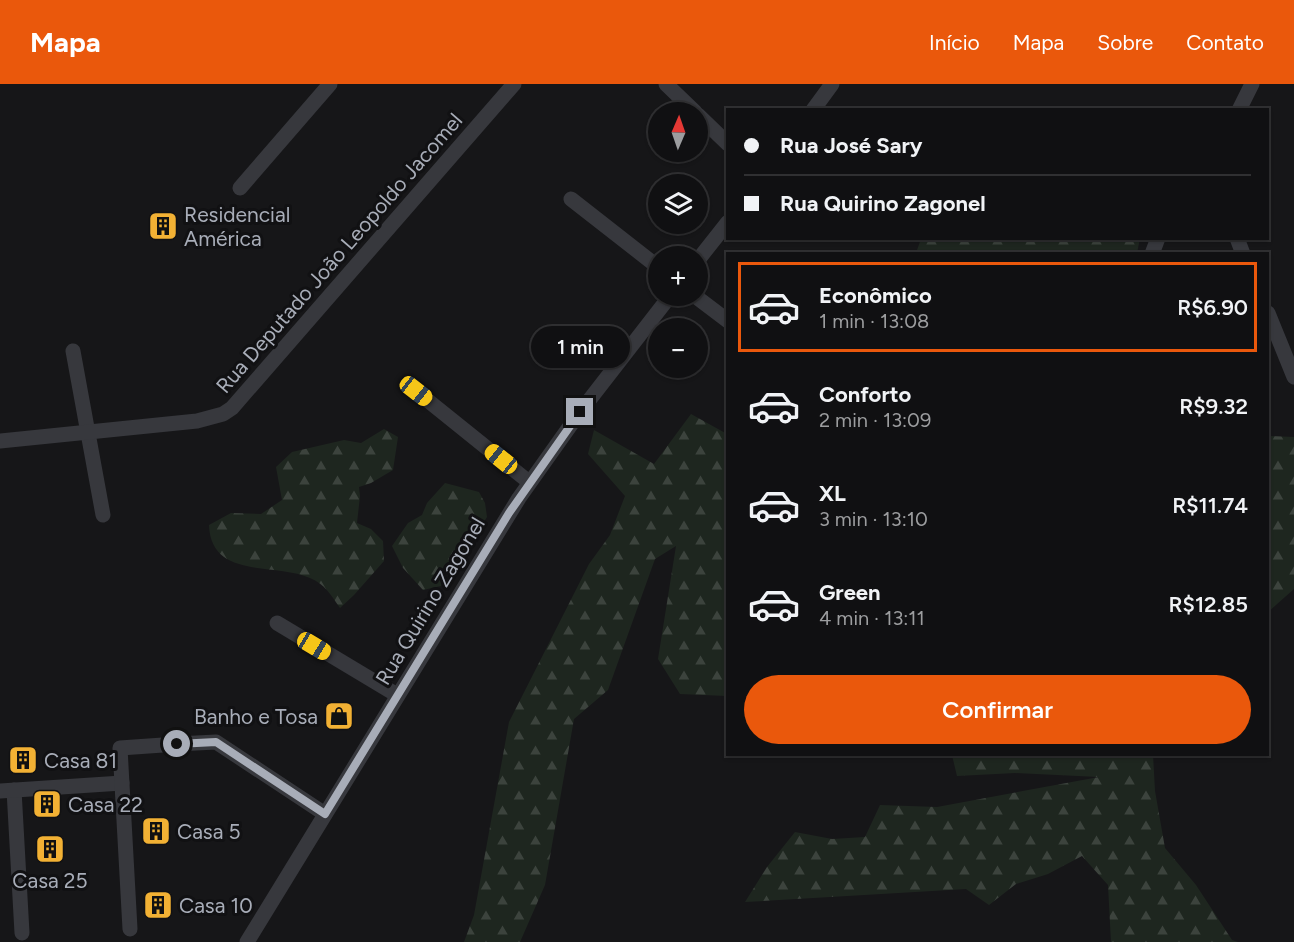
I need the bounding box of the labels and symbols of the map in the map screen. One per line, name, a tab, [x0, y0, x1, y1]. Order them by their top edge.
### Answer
north arrow	[648, 102, 708, 162]
street label: Rua Deputado João Leopoldo Jacomel	[211, 108, 467, 398]
place label: Residencial América	[184, 202, 290, 251]
building icon: Residencial América	[147, 210, 179, 242]
callout: 1 min	[530, 325, 630, 367]
car	[396, 373, 436, 409]
route end	[566, 398, 593, 425]
car	[481, 441, 521, 477]
street label: Rua Quirino Zagonel	[370, 513, 490, 689]
car	[294, 629, 334, 663]
shop icon: Banho e Tosa	[323, 700, 355, 732]
place label: Banho e Tosa	[194, 704, 318, 729]
route start	[163, 730, 190, 757]
building icon: Casa 81	[7, 744, 39, 776]
place label: Casa 81	[44, 748, 117, 773]
building icon: Casa 22	[31, 788, 63, 820]
place label: Casa 22	[68, 792, 143, 817]
building icon: Casa 5	[140, 815, 172, 847]
place label: Casa 5	[177, 819, 241, 844]
building icon: Casa 25	[34, 833, 66, 865]
place label: Casa 25	[12, 868, 88, 893]
building icon: Casa 10	[142, 889, 174, 921]
place label: Casa 10	[179, 893, 253, 918]

